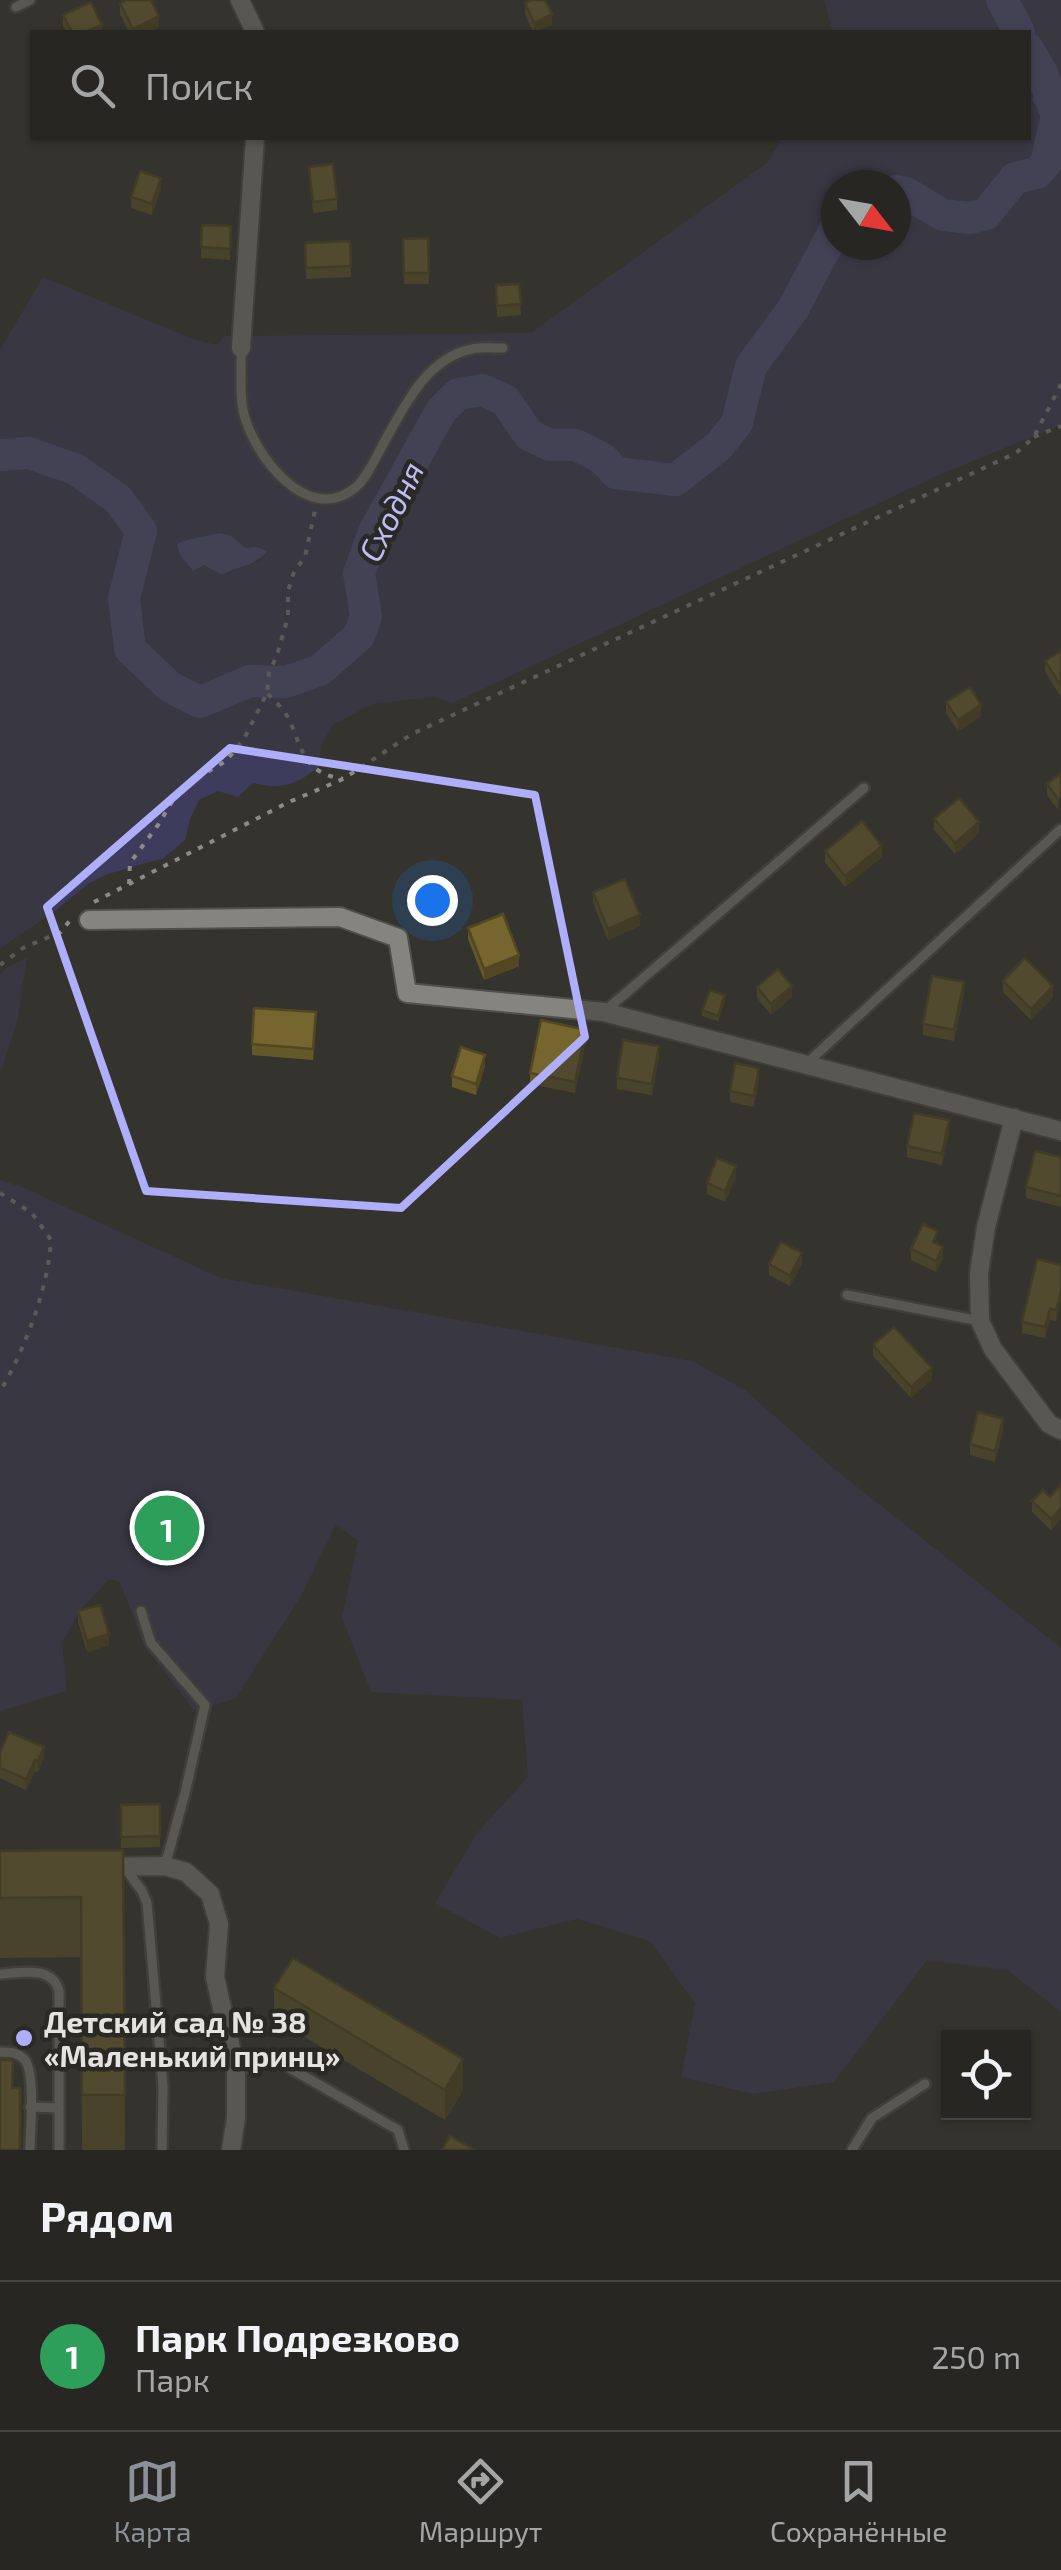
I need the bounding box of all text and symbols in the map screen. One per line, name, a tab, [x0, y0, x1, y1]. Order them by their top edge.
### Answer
search box	[30, 30, 1031, 140]
icon: search	[65, 58, 120, 113]
text: Поиск	[145, 62, 254, 108]
north arrow	[821, 170, 911, 260]
water label: Сходня	[350, 455, 430, 567]
your location	[407, 875, 458, 926]
pin: 1	[134, 1490, 200, 1566]
place label: Детский сад № 38 «Маленький принц»	[44, 2003, 340, 2073]
marker: Детский сад № 38 «Маленький принц»	[13, 2027, 35, 2049]
map controls	[941, 2030, 1031, 2120]
button: locate	[941, 2030, 1031, 2120]
text: Рядом	[40, 2190, 174, 2240]
text: Парк Подрезково	[135, 2314, 460, 2360]
text: 1	[66, 2337, 79, 2375]
text: 250 m	[931, 2337, 1021, 2375]
text: Парк	[135, 2360, 210, 2398]
tab: Карта	[114, 2454, 191, 2548]
tab: Маршрут	[419, 2454, 543, 2548]
tab: Сохранённые	[770, 2454, 947, 2548]

